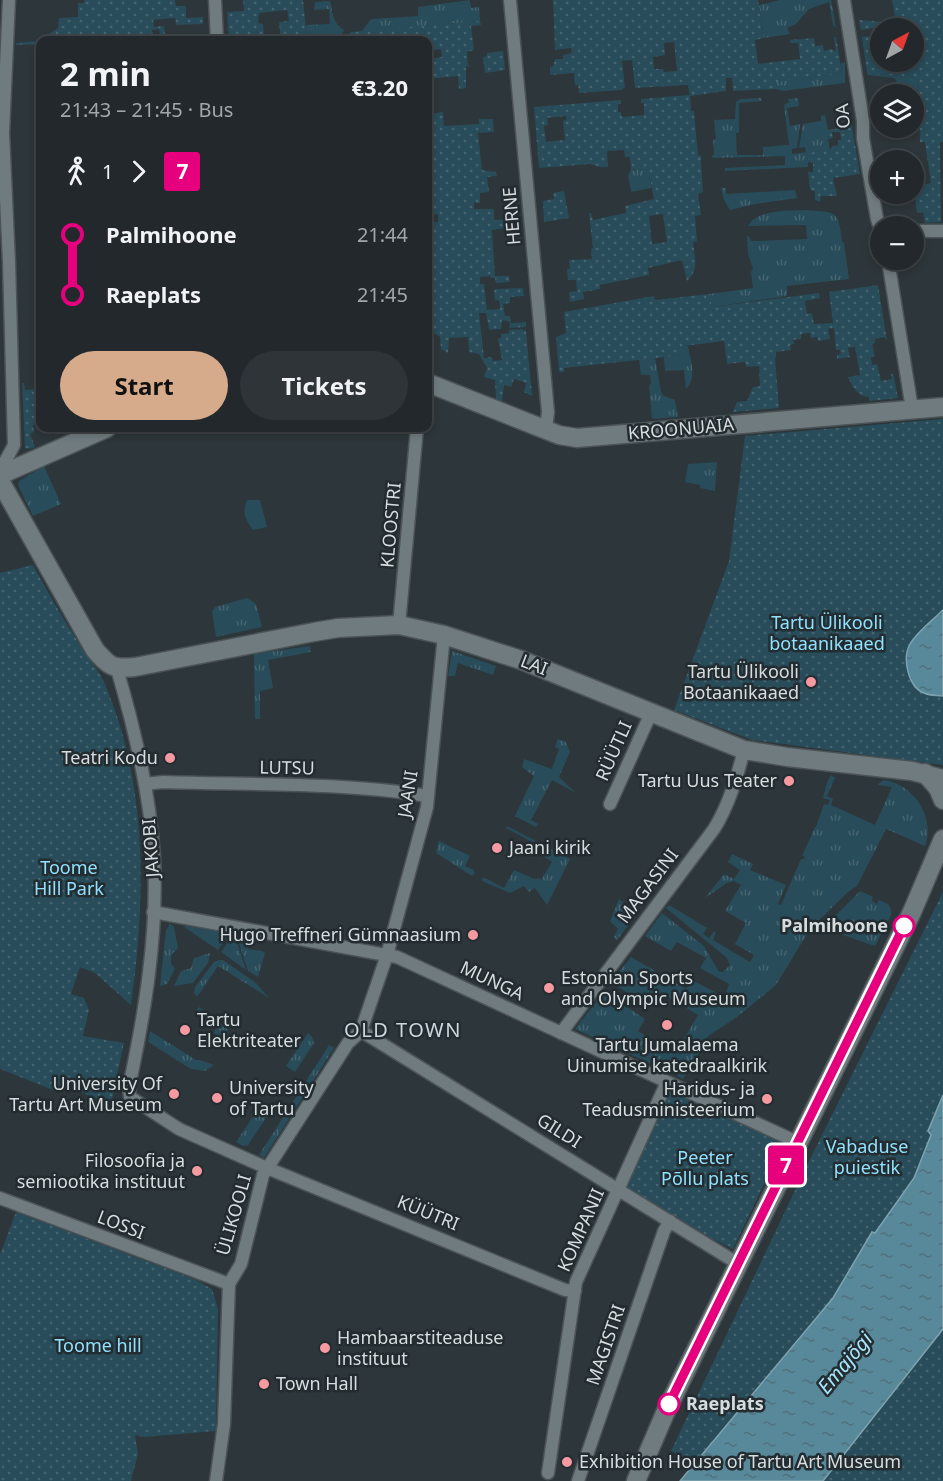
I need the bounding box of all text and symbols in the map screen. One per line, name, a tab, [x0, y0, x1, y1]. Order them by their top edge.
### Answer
north arrow	[870, 18, 924, 72]
map controls	[870, 18, 924, 270]
text: 2 min	[60, 51, 151, 96]
text: €3.20	[351, 72, 408, 102]
button: layers	[870, 84, 924, 138]
text: 21:43 – 21:45 · Bus	[60, 96, 233, 123]
street label: OA	[829, 102, 855, 130]
button: +	[870, 150, 924, 204]
icon: walk	[60, 155, 93, 188]
icon: forward	[122, 155, 155, 188]
text: 7	[176, 157, 188, 185]
text: 1	[102, 158, 113, 185]
street label: HERNE	[497, 186, 525, 246]
button: −	[870, 216, 924, 270]
text: Palmihoone	[106, 219, 237, 249]
text: 21:44	[357, 221, 408, 248]
text: Raeplats	[106, 279, 201, 309]
text: 21:45	[357, 281, 408, 308]
button: Start	[60, 351, 228, 420]
button: Tickets	[240, 351, 408, 420]
street label: KROONUAIA	[627, 411, 735, 445]
street label: KLOOSTRI	[374, 481, 406, 569]
park label: Tartu Ülikooli botaanikaaed	[769, 610, 885, 655]
street label: LAI	[517, 648, 551, 680]
place label: Tartu Ülikooli Botaanikaaed	[683, 659, 799, 704]
marker: Tartu Ülikooli Botaanikaaed	[804, 675, 818, 689]
street label: RÜÜTLI	[589, 717, 637, 784]
place label: Teatri Kodu	[62, 745, 158, 769]
marker: Teatri Kodu	[163, 751, 177, 765]
street label: LUTSU	[259, 755, 315, 779]
street label: JAANI	[391, 768, 423, 821]
place label: Tartu Uus Teater	[638, 768, 778, 792]
marker: Tartu Uus Teater	[782, 774, 796, 788]
street label: JAKOBI	[136, 818, 164, 880]
place label: Jaani kirik	[507, 835, 591, 859]
marker: Jaani kirik	[490, 841, 504, 855]
street label: MAGASINI	[611, 843, 683, 928]
park label: Toome Hill Park	[34, 855, 104, 900]
place label: Palmihoone	[781, 913, 888, 937]
marker: Palmihoone	[893, 915, 915, 937]
place label: Hugo Treffneri Gümnaasium	[220, 922, 461, 946]
marker: Hugo Treffneri Gümnaasium	[466, 928, 480, 942]
street label: MUNGA	[457, 955, 529, 1005]
place label: Estonian Sports and Olympic Museum	[561, 965, 746, 1010]
marker: Estonian Sports and Olympic Museum	[542, 981, 556, 995]
place label: Tartu Elektriteater	[197, 1007, 301, 1052]
district label: OLD TOWN	[344, 1016, 462, 1043]
marker: Tartu Jumalaema Uinumise katedraalkirik	[660, 1018, 674, 1032]
marker: Tartu Elektriteater	[178, 1023, 192, 1037]
place label: Tartu Jumalaema Uinumise katedraalkirik	[567, 1032, 768, 1077]
place label: University Of Tartu Art Museum	[9, 1071, 163, 1116]
place label: University of Tartu	[229, 1075, 314, 1120]
place label: Haridus- ja Teadusministeerium	[582, 1076, 755, 1121]
marker: University Of Tartu Art Museum	[167, 1087, 181, 1101]
marker: University of Tartu	[210, 1091, 224, 1105]
marker: Haridus- ja Teadusministeerium	[760, 1092, 774, 1106]
street label: GILDI	[533, 1107, 586, 1153]
park label: Vabaduse puiestik	[826, 1134, 908, 1179]
park label: Peeter Põllu plats	[661, 1145, 749, 1190]
line badge: 7	[766, 1146, 806, 1184]
place label: Filosoofia ja semiootika instituut	[17, 1148, 185, 1193]
text: 7	[780, 1151, 792, 1179]
marker: Filosoofia ja semiootika instituut	[190, 1164, 204, 1178]
street label: ÜLIKOOLI	[210, 1171, 256, 1258]
street label: KOMPANII	[551, 1184, 609, 1275]
street label: KÜÜTRI	[394, 1189, 463, 1235]
street label: LOSSI	[94, 1204, 149, 1244]
street label: MAGISTRI	[580, 1301, 630, 1388]
place label: Hambaarstiteaduse instituut	[337, 1325, 503, 1370]
water label: Emajõgi	[811, 1326, 879, 1399]
park label: Toome hill	[54, 1333, 142, 1357]
marker: Hambaarstiteaduse instituut	[318, 1341, 332, 1355]
place label: Town Hall	[276, 1371, 358, 1395]
marker: Town Hall	[257, 1377, 271, 1391]
place label: Raeplats	[686, 1391, 764, 1415]
marker: Raeplats	[658, 1393, 680, 1415]
place label: Exhibition House of Tartu Art Museum	[579, 1449, 901, 1473]
marker: Exhibition House of Tartu Art Museum	[560, 1455, 574, 1469]

